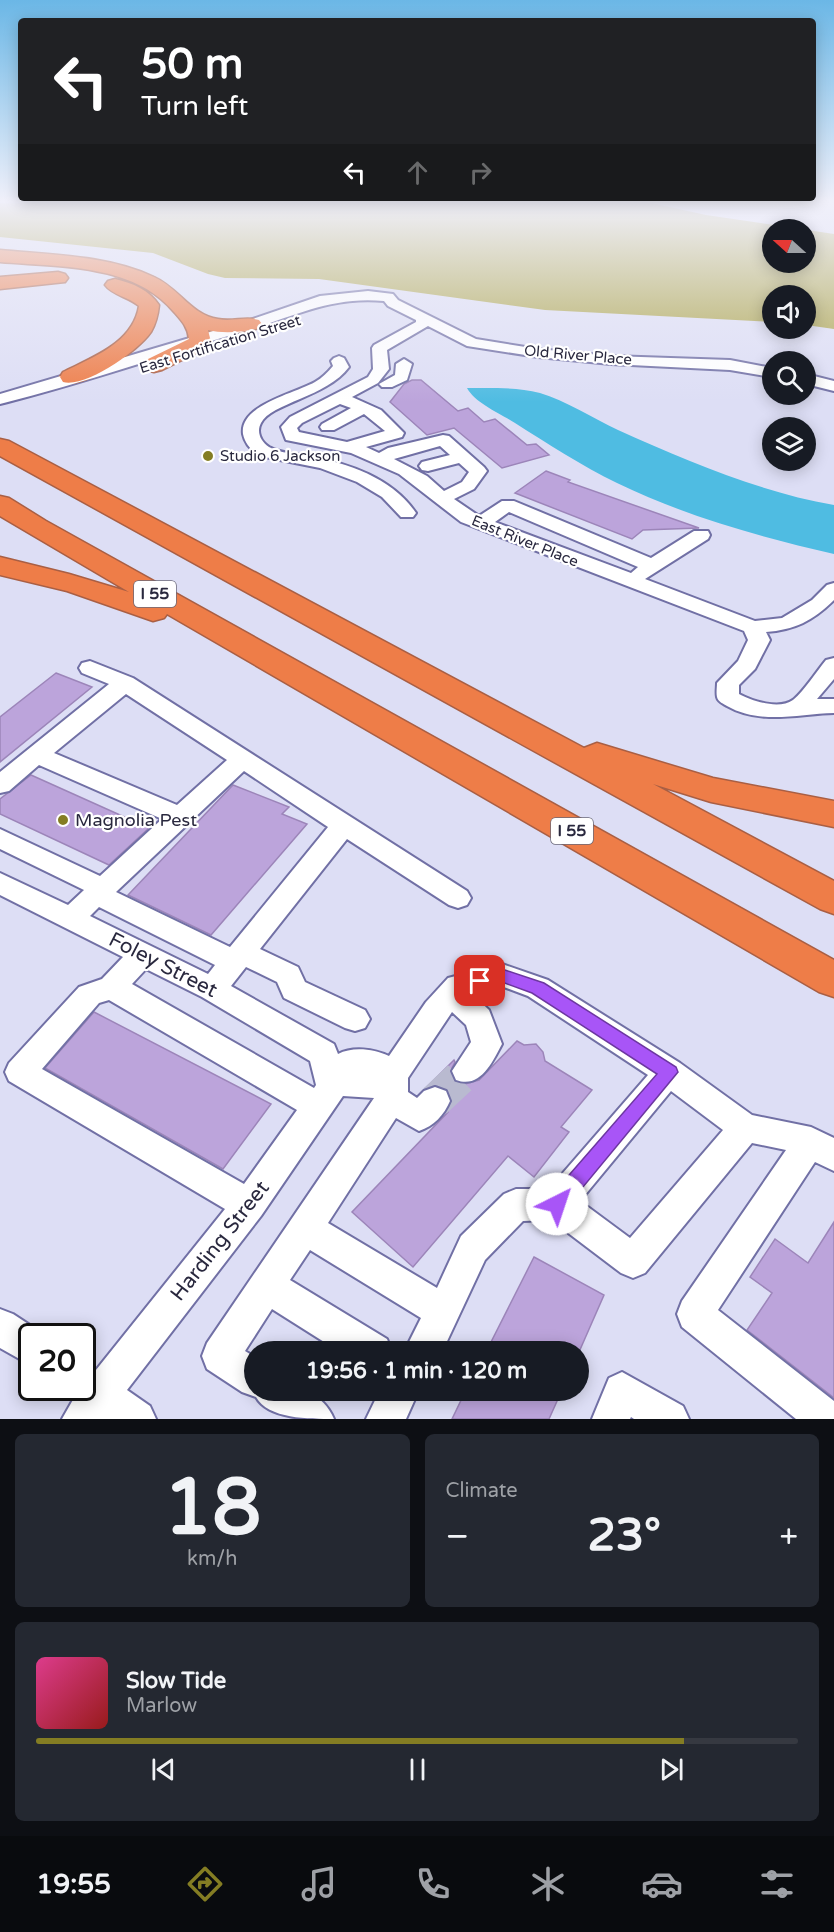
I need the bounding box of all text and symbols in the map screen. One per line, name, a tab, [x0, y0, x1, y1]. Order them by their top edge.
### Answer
text: 50 m	[141, 39, 243, 90]
icon: left	[42, 42, 120, 120]
text: Turn left	[141, 90, 248, 123]
icon: left	[338, 156, 371, 189]
icon: ahead	[401, 156, 434, 189]
icon: right	[464, 156, 497, 189]
north arrow	[762, 219, 816, 273]
map controls	[762, 219, 816, 471]
button: sound	[762, 285, 816, 339]
street label: East Fortification Street	[137, 311, 303, 377]
street label: Old River Place	[523, 341, 633, 369]
button: search	[762, 351, 816, 405]
button: layers	[762, 417, 816, 471]
place label: Studio 6 Jackson	[220, 447, 340, 465]
marker: Studio 6 Jackson	[201, 449, 215, 463]
street label: East River Place	[469, 511, 581, 571]
road number: I 55	[134, 581, 176, 607]
place label: Magnolia Pest	[75, 809, 197, 831]
marker: Magnolia Pest	[56, 813, 70, 827]
road number: I 55	[551, 818, 593, 844]
street label: Foley Street	[105, 927, 221, 1003]
pin	[454, 955, 505, 1006]
icon: arrive	[463, 964, 496, 997]
position arrow	[525, 1172, 589, 1236]
street label: Harding Street	[165, 1176, 275, 1306]
speed limit sign: 20	[18, 1323, 96, 1401]
text: 19:56 · 1 min · 120 m	[306, 1358, 527, 1384]
text: 18	[163, 1461, 261, 1555]
text: Climate	[446, 1479, 518, 1503]
text: 23°	[587, 1509, 661, 1563]
text: −	[446, 1517, 469, 1556]
text: +	[779, 1517, 798, 1556]
text: km/h	[187, 1547, 237, 1571]
text: Slow Tide	[126, 1668, 226, 1694]
text: Marlow	[126, 1694, 197, 1718]
icon: previous	[147, 1753, 180, 1786]
icon: pause	[401, 1753, 434, 1786]
icon: next	[655, 1753, 688, 1786]
icon: directions	[184, 1863, 226, 1905]
icon: music	[298, 1863, 340, 1905]
icon: phone	[412, 1863, 454, 1905]
icon: climate	[527, 1863, 569, 1905]
icon: car	[641, 1863, 683, 1905]
icon: filters	[756, 1863, 798, 1905]
text: 19:55	[36, 1868, 111, 1901]

